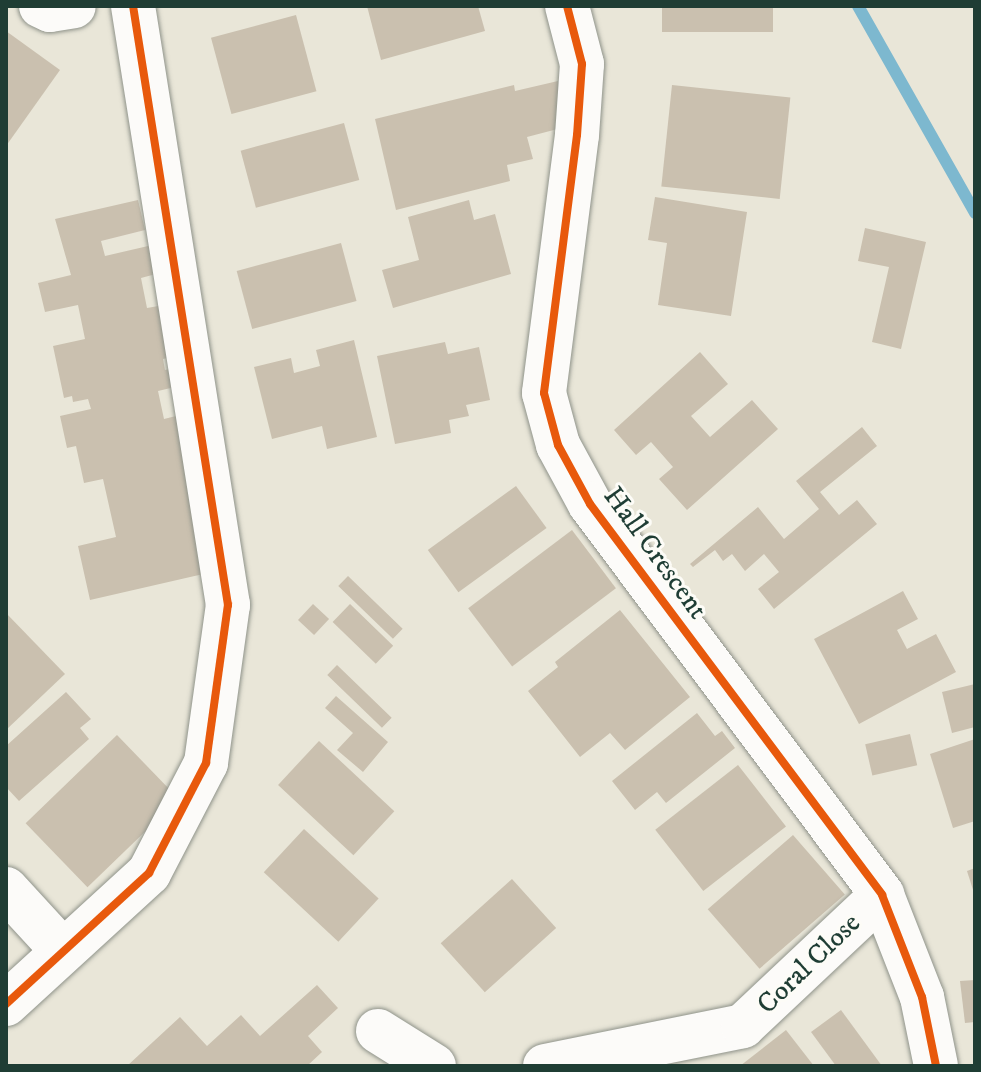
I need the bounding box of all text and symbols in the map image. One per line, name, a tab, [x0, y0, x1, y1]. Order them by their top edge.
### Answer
street label: Hall Crescent	[596, 480, 714, 626]
street label: Coral Close	[750, 907, 868, 1021]

